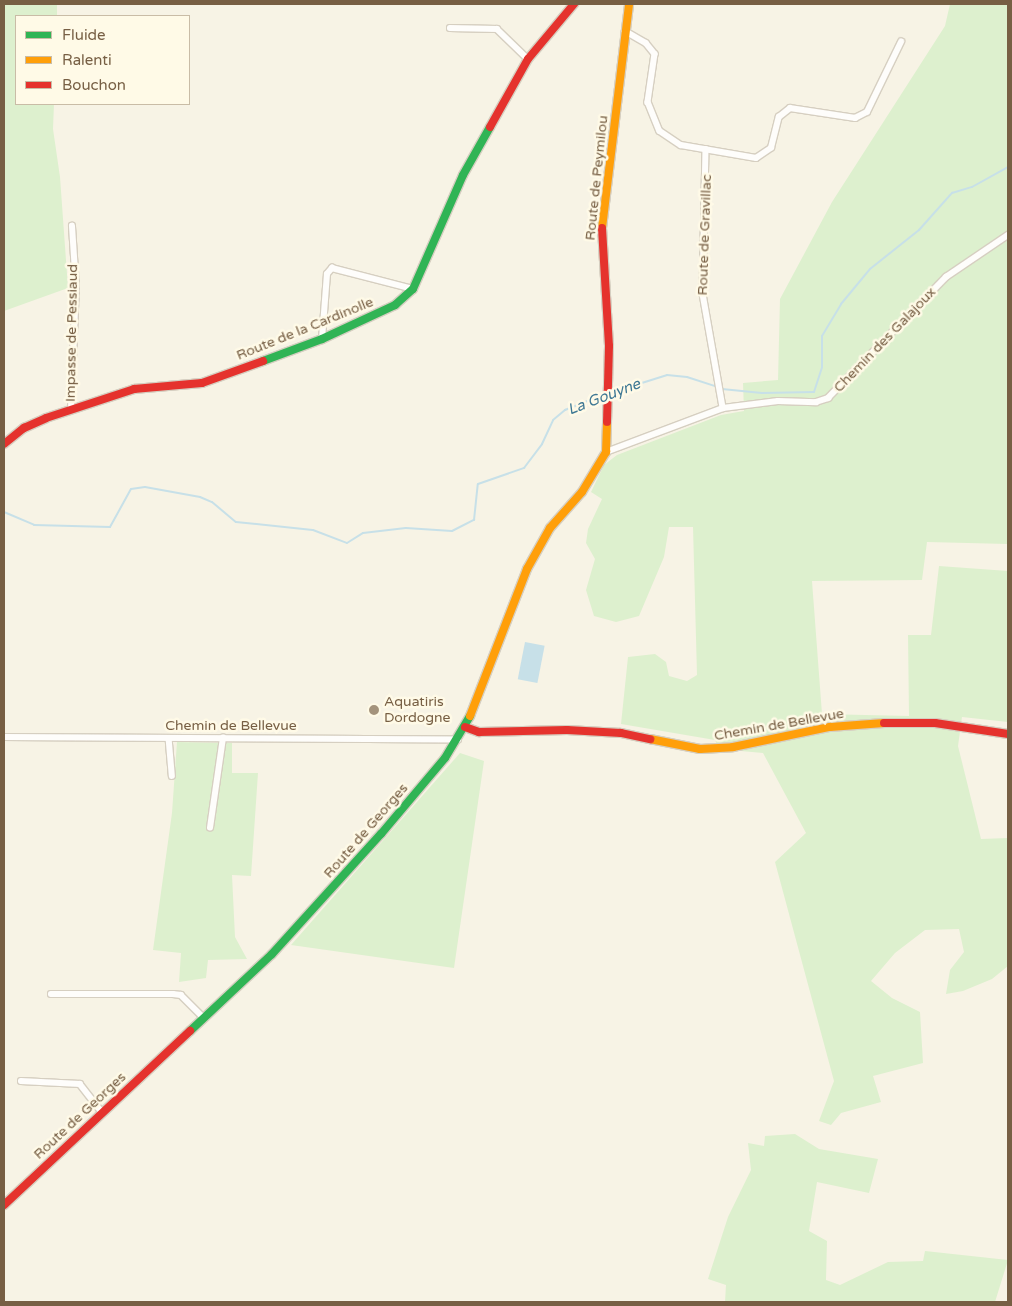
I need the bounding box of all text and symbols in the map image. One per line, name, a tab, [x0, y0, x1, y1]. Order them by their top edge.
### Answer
legend	[15, 15, 190, 105]
text: Fluide	[62, 26, 106, 44]
text: Ralenti	[62, 51, 112, 69]
text: Bouchon	[62, 76, 126, 94]
street label: Route de Peymilou	[582, 115, 612, 241]
street label: Route de Gravillac	[694, 174, 716, 296]
street label: Impasse de Pessiaud	[62, 264, 82, 402]
street label: Chemin des Galajoux	[830, 284, 940, 396]
street label: Route de la Cardinolle	[234, 294, 376, 364]
water label: La Gouyne	[565, 375, 643, 419]
place label: Aquatiris Dordogne	[384, 694, 451, 726]
marker: Aquatiris Dordogne	[368, 704, 380, 716]
street label: Chemin de Bellevue	[713, 705, 845, 745]
street label: Chemin de Bellevue	[165, 718, 297, 734]
street label: Route de Georges	[320, 780, 412, 882]
street label: Route de Georges	[30, 1069, 130, 1163]

